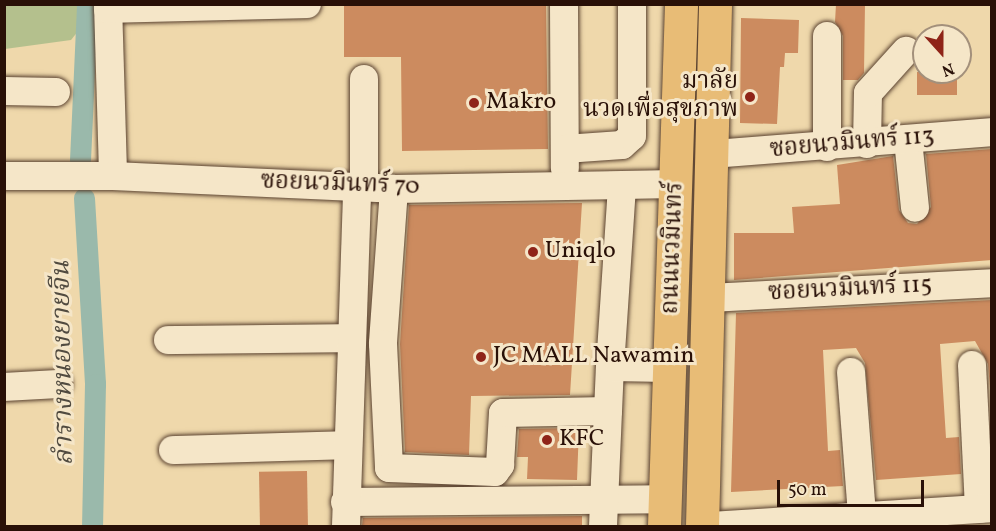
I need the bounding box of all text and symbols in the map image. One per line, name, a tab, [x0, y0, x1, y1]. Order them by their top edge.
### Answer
north arrow	[912, 24, 972, 84]
text: N	[938, 57, 957, 81]
place label: มาลัย นวดเพื่อสุขภาพ	[583, 69, 738, 125]
place label: Makro	[486, 89, 556, 117]
marker: มาลัย นวดเพื่อสุขภาพ	[743, 90, 757, 104]
marker: Makro	[467, 96, 481, 110]
street label: ซอยนวมินทร์ 113	[769, 122, 935, 166]
street label: ซอยนวมินทร์ 70	[260, 168, 420, 202]
street label: ถนนนวมินทร์	[657, 181, 691, 315]
place label: Uniqlo	[545, 238, 616, 266]
marker: Uniqlo	[526, 245, 540, 259]
water label: ลำรางหนองยายจีน	[47, 260, 81, 466]
street label: ซอยนวมินทร์ 115	[767, 271, 933, 309]
place label: JC MALL Nawamin	[493, 343, 695, 371]
marker: JC MALL Nawamin	[474, 350, 488, 364]
place label: KFC	[559, 426, 604, 454]
marker: KFC	[540, 433, 554, 447]
scale bar	[780, 468, 927, 506]
text: 50 m	[788, 478, 827, 503]

